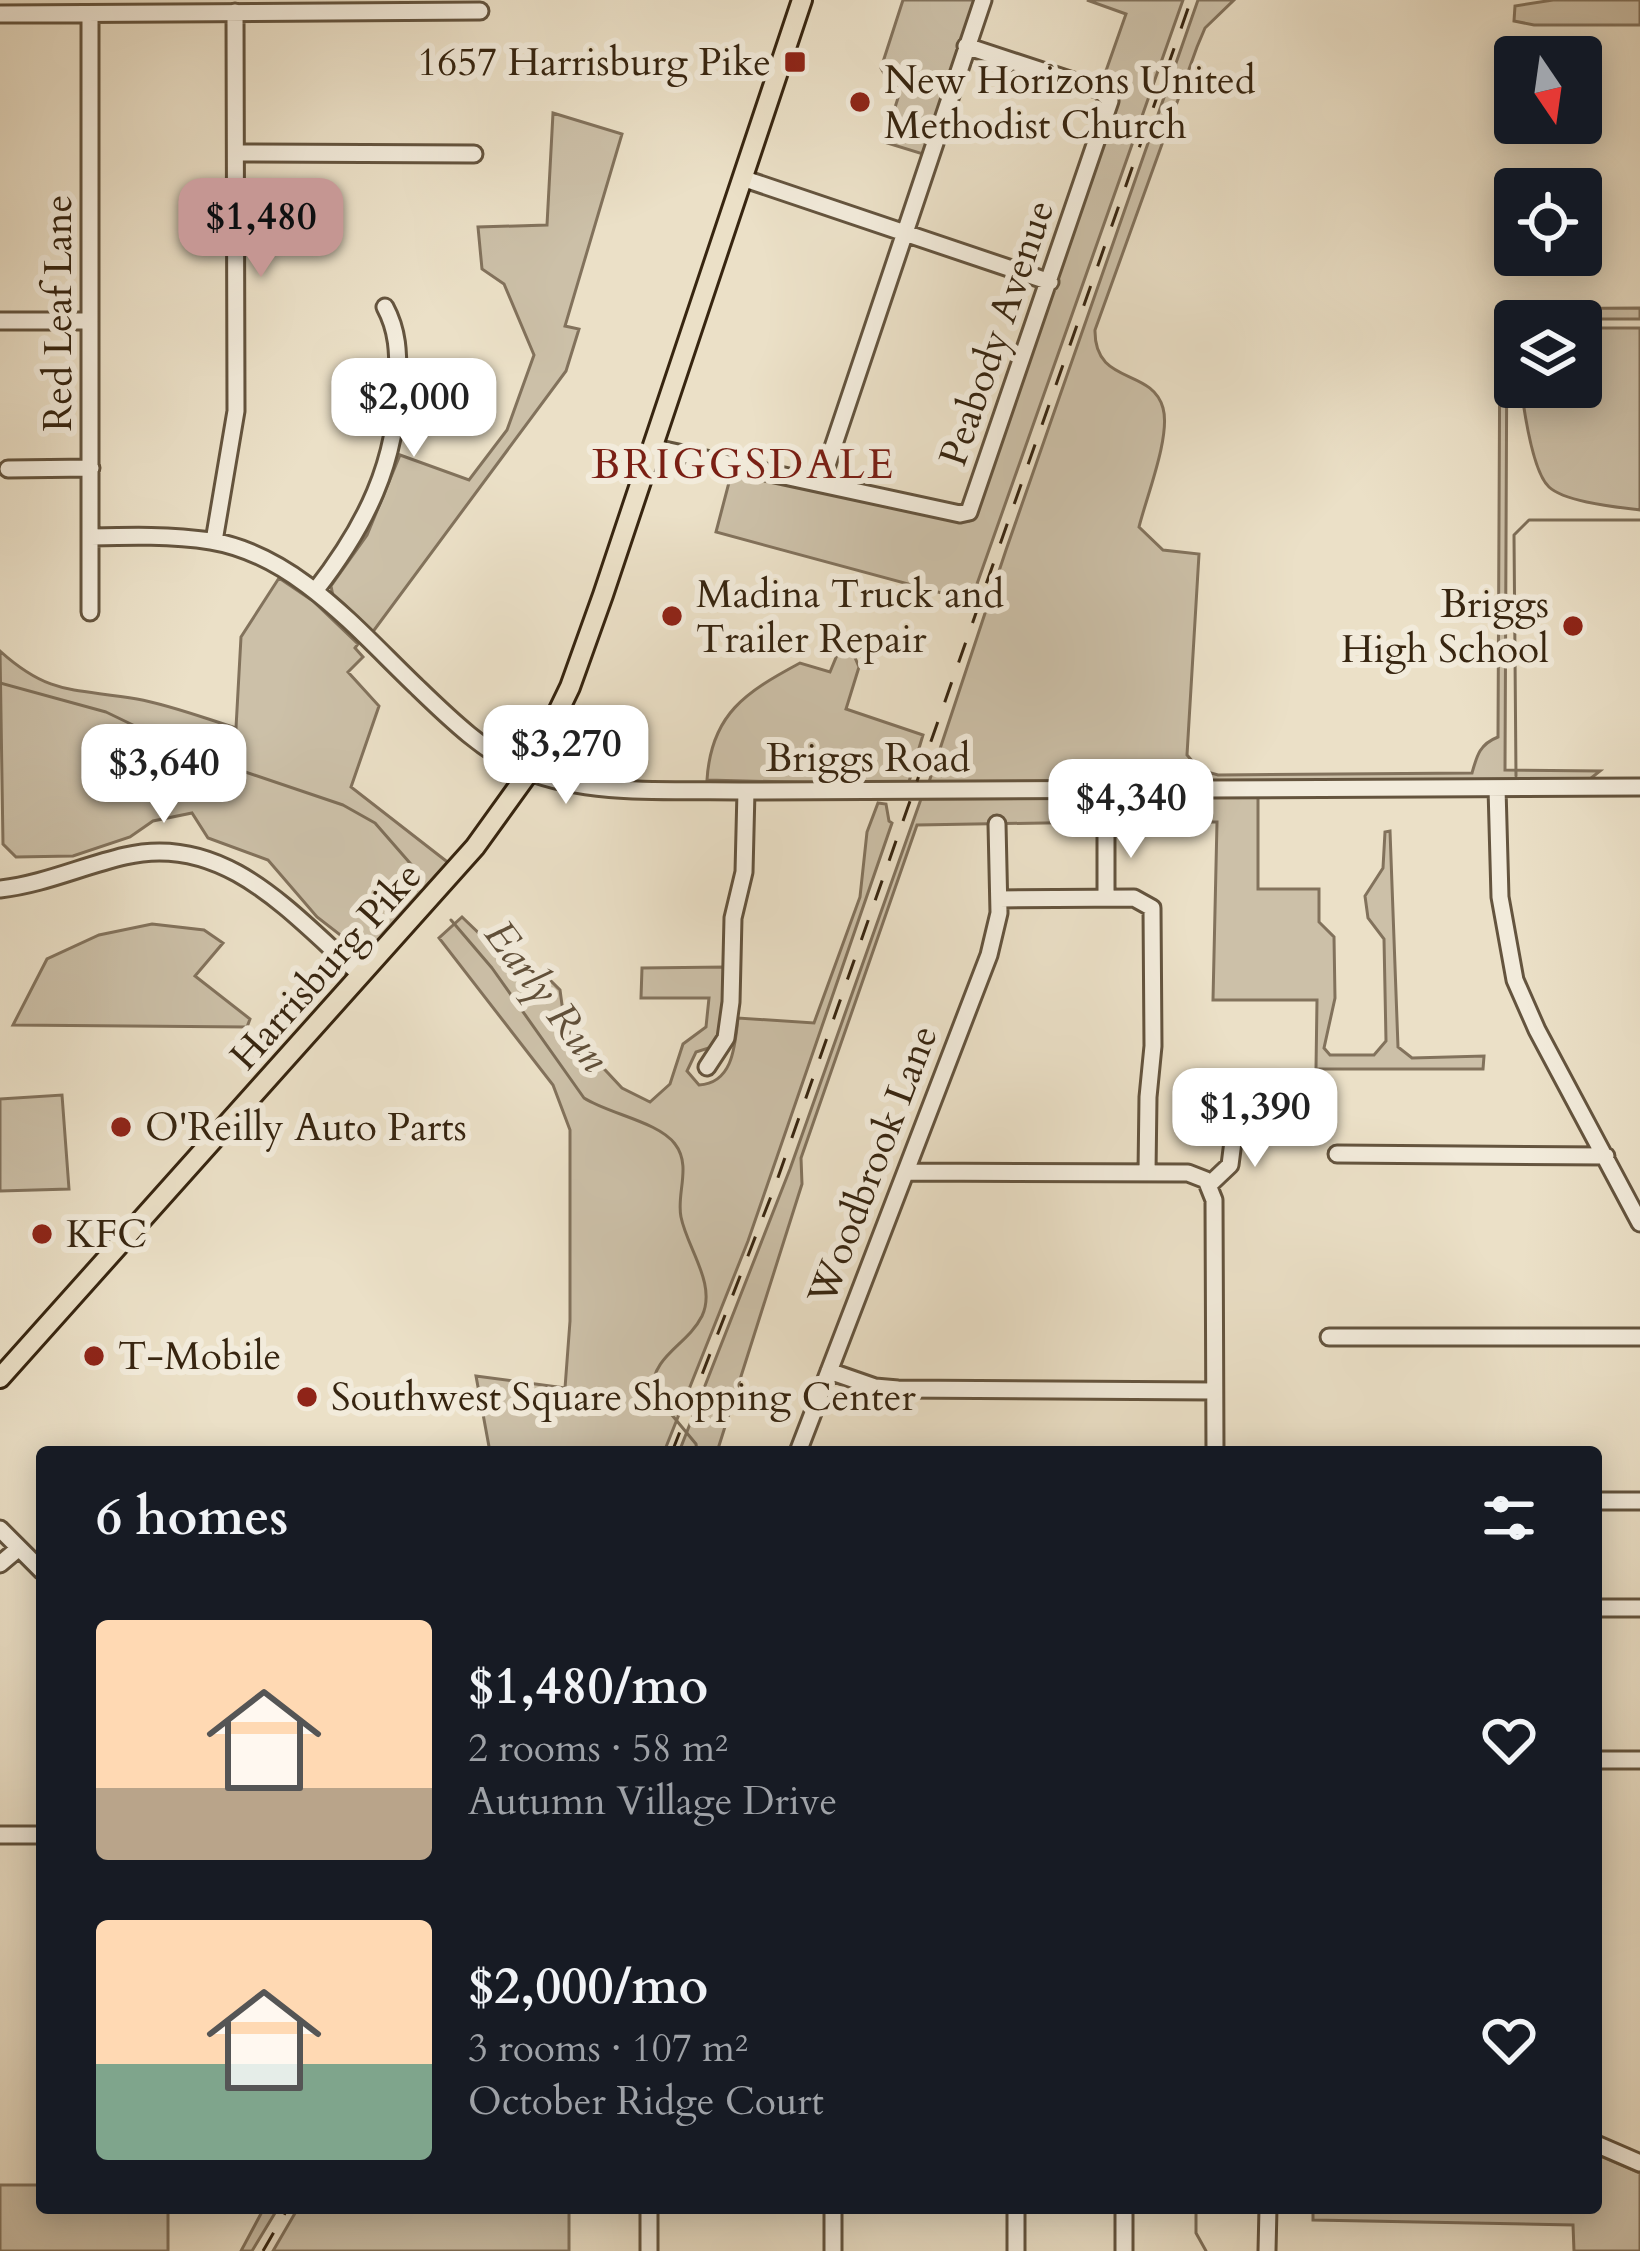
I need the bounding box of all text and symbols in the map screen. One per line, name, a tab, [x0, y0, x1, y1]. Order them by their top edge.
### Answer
place label: 1657 Harrisburg Pike	[417, 36, 771, 89]
north arrow	[1494, 36, 1602, 144]
map controls	[1494, 36, 1602, 408]
marker: 1657 Harrisburg Pike	[782, 49, 808, 75]
place label: New Horizons United Methodist Church	[884, 54, 1256, 152]
marker: New Horizons United Methodist Church	[847, 89, 873, 115]
button: locate	[1494, 168, 1602, 276]
pin: $1,480	[163, 178, 359, 280]
text: $1,480	[205, 190, 317, 243]
street label: Peabody Avenue	[927, 193, 1067, 473]
street label: Red Leaf Lane	[32, 195, 85, 431]
button: layers	[1494, 300, 1602, 408]
pin: $2,000	[316, 358, 512, 460]
text: $2,000	[358, 370, 470, 423]
district label: BRIGGSDALE	[592, 436, 896, 493]
place label: Madina Truck and Trailer Repair	[696, 568, 1004, 666]
place label: Briggs High School	[1341, 578, 1549, 676]
marker: Madina Truck and Trailer Repair	[659, 603, 685, 629]
marker: Briggs High School	[1560, 613, 1586, 639]
pin: $3,270	[468, 705, 664, 807]
text: $3,270	[510, 717, 622, 770]
pin: $3,640	[66, 724, 262, 826]
street label: Briggs Road	[766, 732, 971, 785]
text: $3,640	[108, 736, 220, 789]
pin: $4,340	[1033, 759, 1229, 861]
text: $4,340	[1075, 771, 1187, 824]
street label: Harrisburg Pike	[218, 850, 434, 1082]
water label: Early Run	[471, 909, 623, 1084]
street label: Woodbrook Lane	[795, 1018, 951, 1313]
pin: $1,390	[1157, 1068, 1353, 1170]
text: $1,390	[1199, 1080, 1311, 1133]
place label: O'Reilly Auto Parts	[145, 1101, 467, 1154]
marker: O'Reilly Auto Parts	[108, 1114, 134, 1140]
place label: KFC	[66, 1208, 147, 1261]
marker: KFC	[29, 1221, 55, 1247]
place label: T-Mobile	[118, 1330, 281, 1383]
marker: T-Mobile	[81, 1343, 107, 1369]
place label: Southwest Square Shopping Center	[331, 1371, 916, 1424]
marker: Southwest Square Shopping Center	[294, 1384, 320, 1410]
text: 6 homes	[96, 1483, 288, 1553]
icon: filters	[1476, 1485, 1542, 1551]
text: $1,480/mo	[468, 1652, 708, 1722]
icon: home	[192, 1668, 336, 1812]
icon: heart	[1476, 1707, 1542, 1773]
text: 2 rooms · 58 m²	[468, 1722, 728, 1775]
text: Autumn Village Drive	[468, 1775, 837, 1828]
text: $2,000/mo	[468, 1952, 708, 2022]
icon: home	[192, 1968, 336, 2112]
icon: heart	[1476, 2007, 1542, 2073]
text: 3 rooms · 107 m²	[468, 2022, 748, 2075]
text: October Ridge Court	[468, 2075, 824, 2128]

